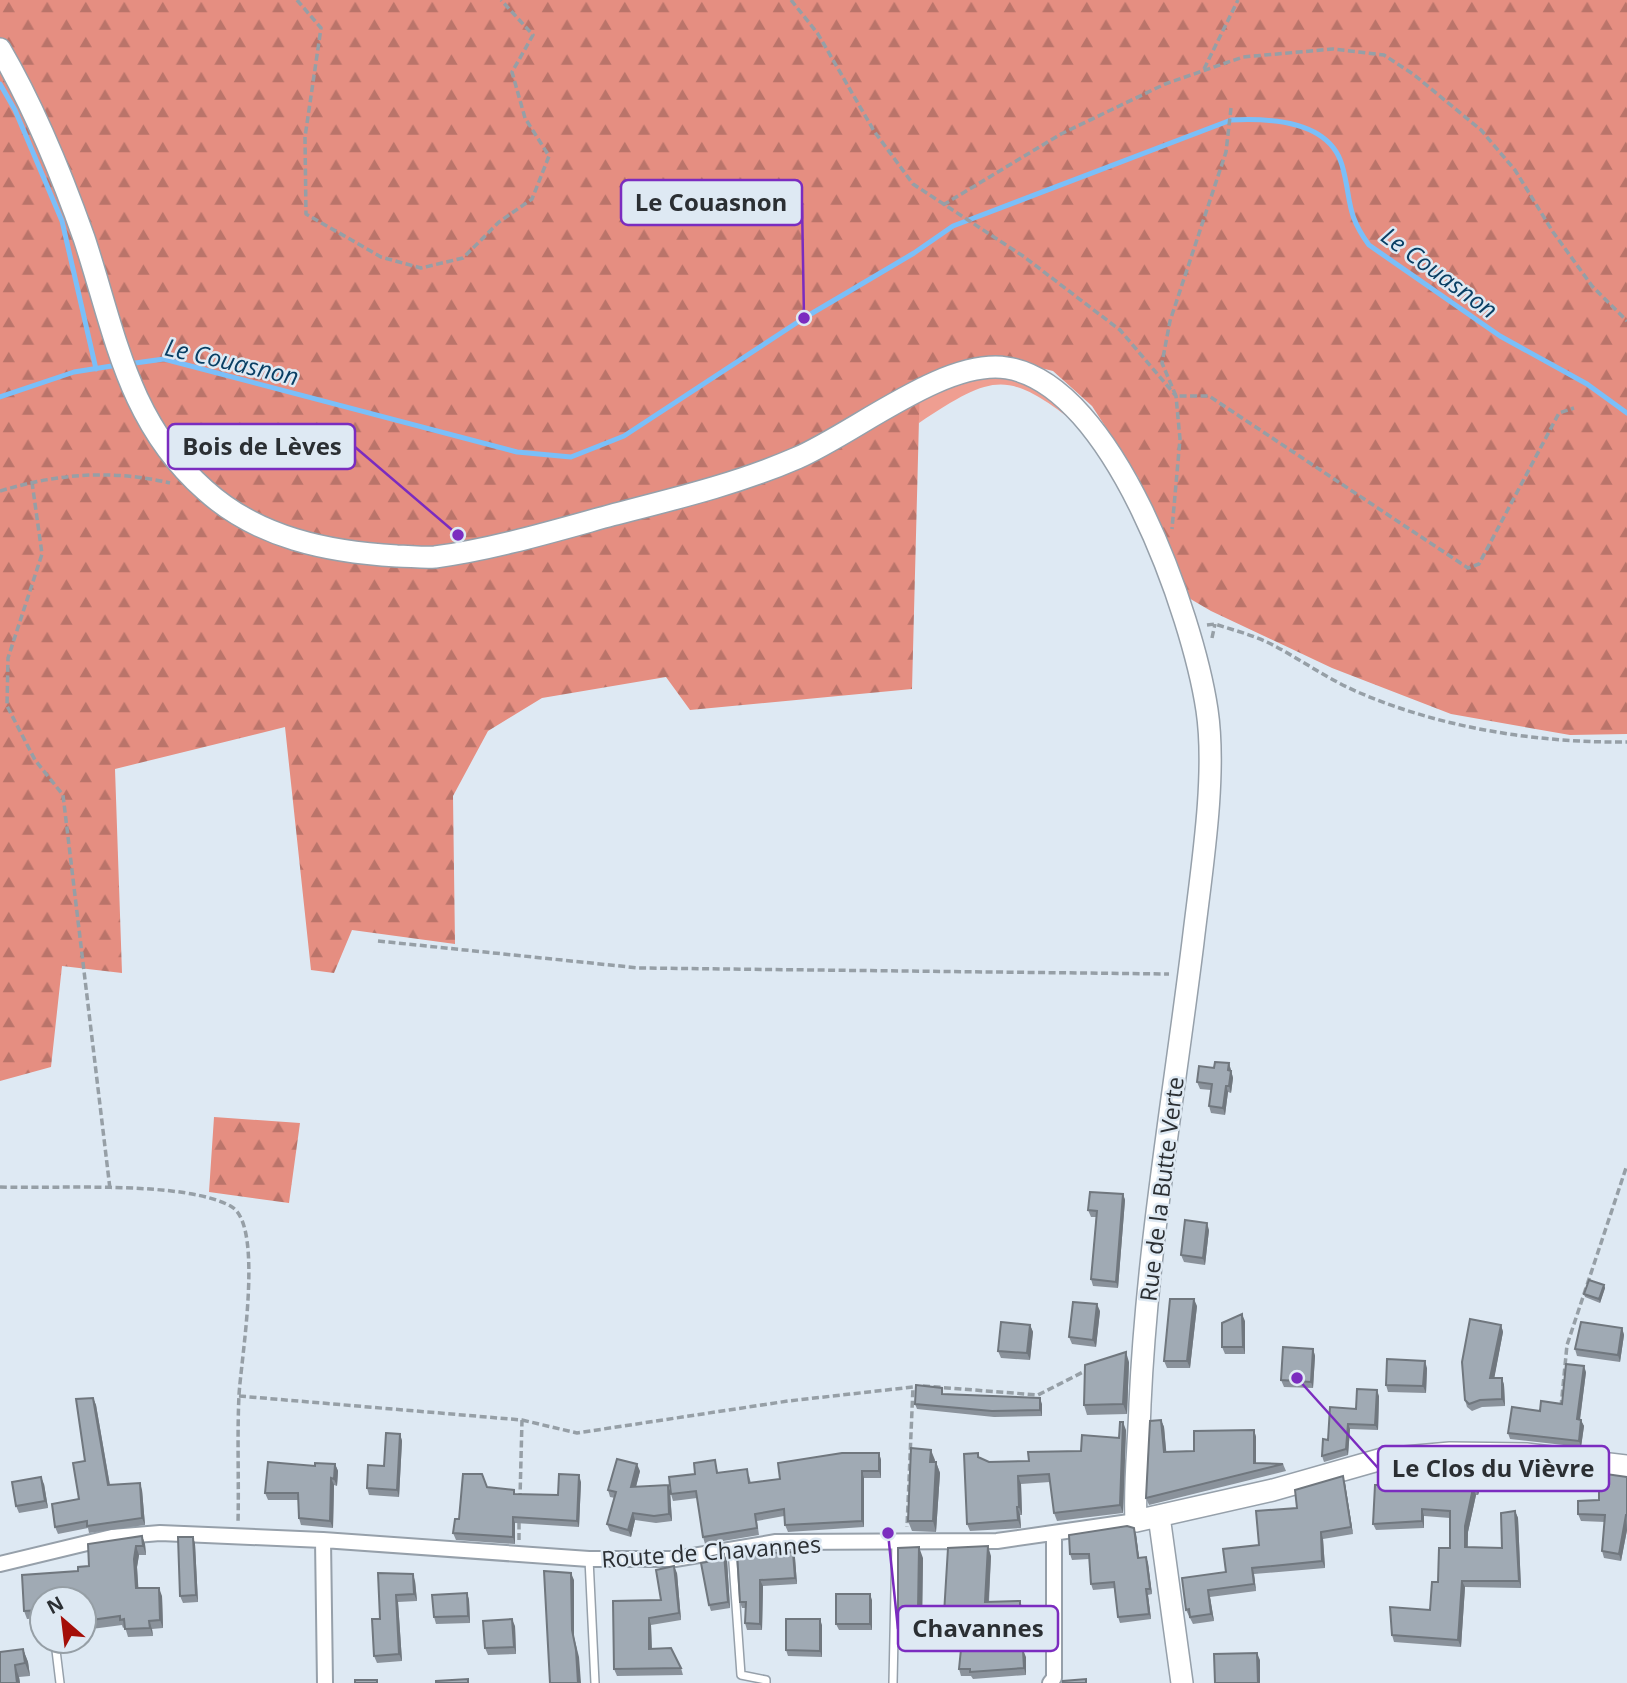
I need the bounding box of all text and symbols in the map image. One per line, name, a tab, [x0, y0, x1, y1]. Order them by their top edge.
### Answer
callout: Le Couasnon	[621, 180, 802, 225]
text: Le Couasnon	[635, 185, 787, 218]
water label: Le Couasnon	[1375, 219, 1505, 325]
water label: Le Couasnon	[162, 330, 302, 392]
callout: Bois de Lèves	[168, 424, 355, 469]
text: Bois de Lèves	[182, 429, 342, 462]
street label: Rue de la Butte Verte	[1131, 1075, 1191, 1303]
callout: Le Clos du Vièvre	[1378, 1446, 1609, 1491]
text: Le Clos du Vièvre	[1392, 1451, 1594, 1484]
street label: Route de Chavannes	[600, 1527, 822, 1575]
north arrow	[28, 1585, 98, 1655]
text: N	[42, 1590, 68, 1620]
callout: Chavannes	[898, 1606, 1058, 1651]
text: Chavannes	[912, 1611, 1044, 1644]

